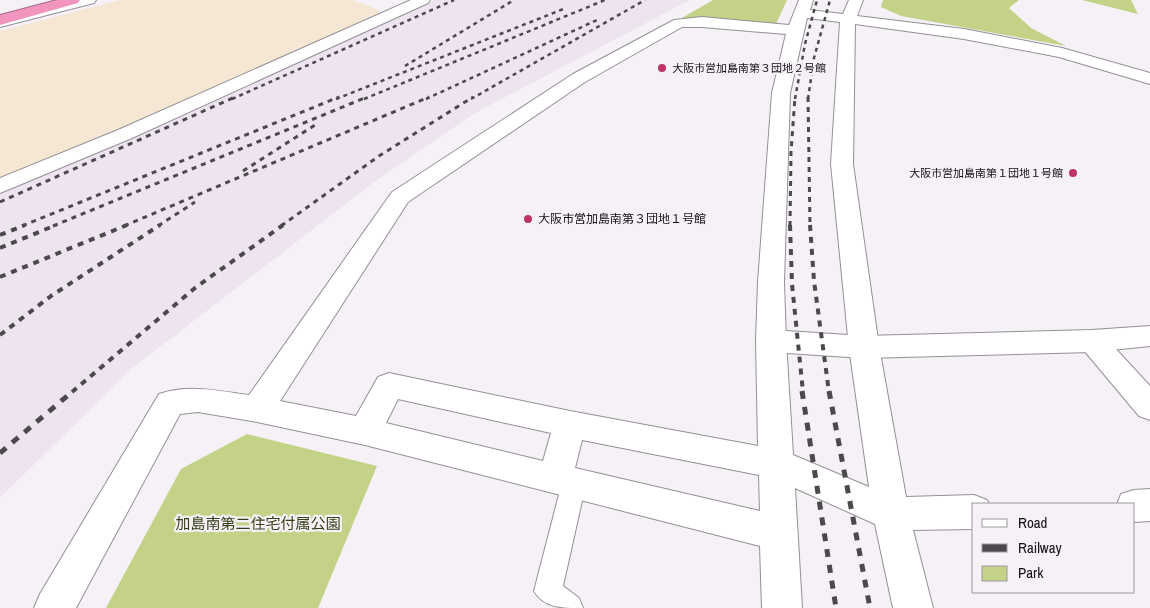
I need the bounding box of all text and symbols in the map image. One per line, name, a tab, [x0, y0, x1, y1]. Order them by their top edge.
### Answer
place label: 大阪市営加島南第３団地２号館	[672, 61, 826, 75]
marker: 大阪市営加島南第３団地２号館	[656, 62, 668, 74]
place label: 大阪市営加島南第１団地１号館	[909, 166, 1063, 180]
marker: 大阪市営加島南第１団地１号館	[1067, 167, 1079, 179]
place label: 大阪市営加島南第３団地１号館	[538, 211, 706, 227]
marker: 大阪市営加島南第３団地１号館	[522, 213, 534, 225]
legend	[972, 503, 1135, 593]
text: Road	[1018, 512, 1047, 533]
park label: 加島南第二住宅付属公園	[175, 513, 341, 534]
text: Railway	[1018, 537, 1063, 558]
text: Park	[1018, 562, 1044, 583]

